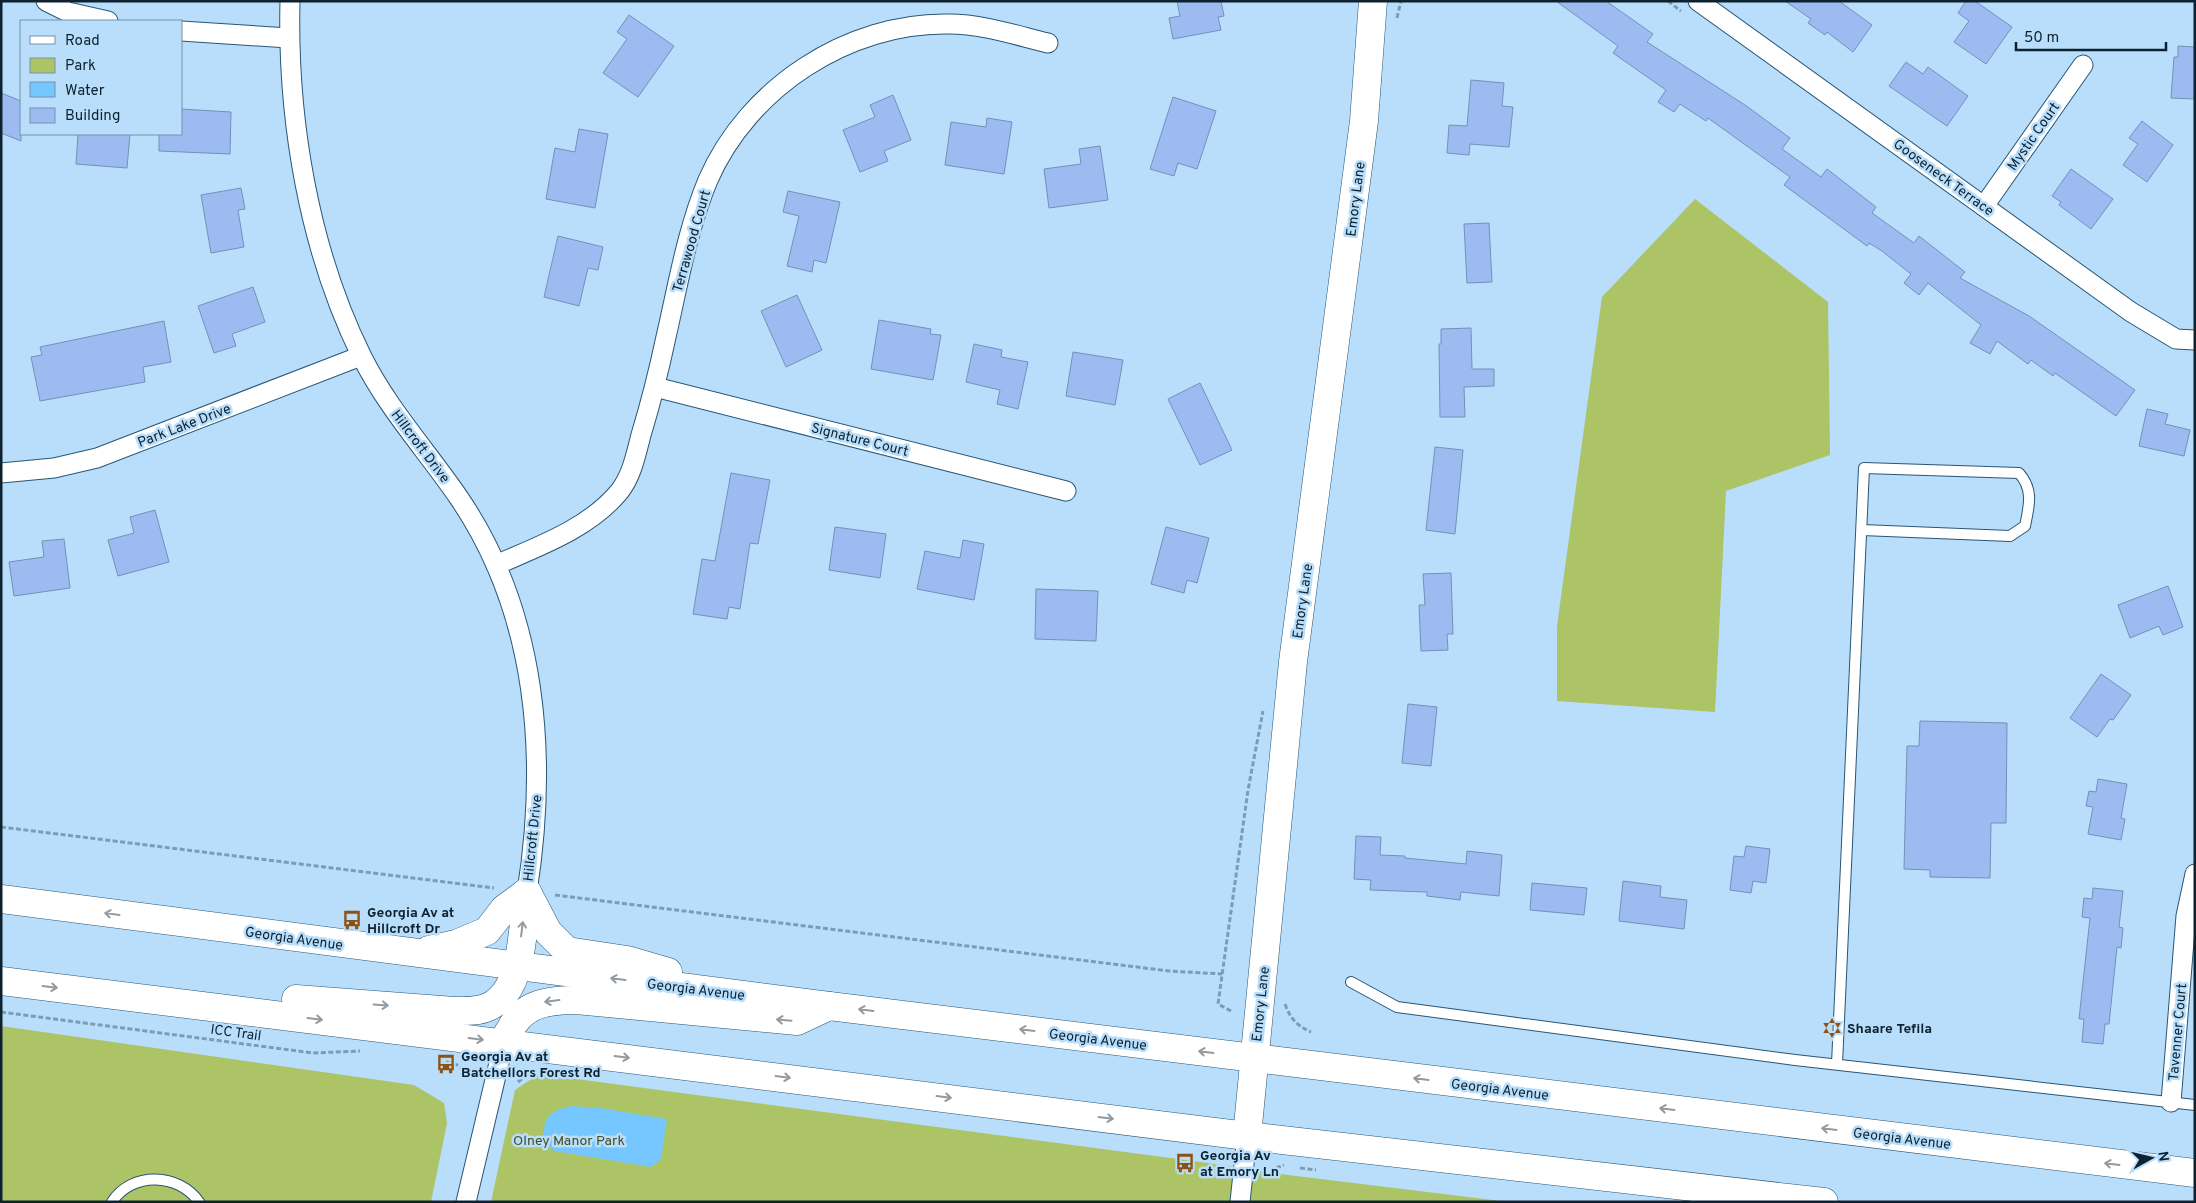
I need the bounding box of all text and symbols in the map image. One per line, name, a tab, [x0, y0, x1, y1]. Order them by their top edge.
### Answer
legend	[20, 20, 182, 135]
scale bar	[2016, 20, 2166, 52]
text: 50 m	[2024, 29, 2059, 48]
text: Road	[65, 32, 100, 51]
text: Park	[65, 57, 96, 76]
text: Water	[65, 82, 105, 101]
street label: Mystic Court	[2004, 99, 2064, 174]
text: Building	[65, 107, 120, 126]
street label: Gooseneck Terrace	[1890, 136, 1997, 220]
street label: Emory Lane	[1343, 161, 1370, 238]
street label: Terrawood Court	[670, 188, 715, 294]
street label: Park Lake Drive	[136, 401, 234, 452]
street label: Hillcroft Drive	[387, 407, 453, 487]
street label: Signature Court	[809, 420, 910, 461]
street label: Emory Lane	[1290, 563, 1317, 640]
street label: Hillcroft Drive	[520, 794, 546, 882]
place label: Georgia Av at Hillcroft Dr	[367, 905, 454, 938]
one-way arrow	[104, 909, 120, 919]
bus stop icon: Georgia Av at Hillcroft Dr	[341, 909, 363, 931]
one-way arrow	[517, 922, 527, 938]
street label: Georgia Avenue	[244, 924, 344, 955]
street label: Emory Lane	[1249, 966, 1274, 1043]
one-way arrow	[610, 974, 626, 984]
street label: Georgia Avenue	[646, 976, 746, 1005]
one-way arrow	[41, 982, 57, 992]
street label: Tavenner Court	[2166, 983, 2191, 1082]
one-way arrow	[545, 996, 561, 1006]
one-way arrow	[373, 1000, 389, 1010]
one-way arrow	[858, 1005, 874, 1015]
one-way arrow	[307, 1014, 323, 1024]
one-way arrow	[776, 1015, 792, 1025]
synagogue icon: Shaare Tefila	[1821, 1017, 1843, 1039]
street label: ICC Trail	[209, 1021, 262, 1045]
place label: Shaare Tefila	[1847, 1021, 1932, 1038]
one-way arrow	[1019, 1025, 1035, 1035]
street label: Georgia Avenue	[1048, 1026, 1148, 1055]
one-way arrow	[468, 1034, 484, 1044]
one-way arrow	[1198, 1047, 1214, 1057]
place label: Georgia Av at Batchellors Forest Rd	[461, 1049, 600, 1082]
one-way arrow	[614, 1052, 630, 1062]
bus stop icon: Georgia Av at Batchellors Forest Rd	[435, 1053, 457, 1075]
one-way arrow	[775, 1072, 791, 1082]
one-way arrow	[1413, 1074, 1429, 1084]
street label: Georgia Avenue	[1450, 1076, 1550, 1105]
one-way arrow	[936, 1092, 952, 1102]
one-way arrow	[1660, 1104, 1676, 1114]
one-way arrow	[1097, 1113, 1113, 1123]
one-way arrow	[1821, 1124, 1837, 1134]
street label: Georgia Avenue	[1852, 1125, 1952, 1154]
park label: Olney Manor Park	[513, 1133, 625, 1150]
north arrow	[2126, 1133, 2176, 1183]
place label: Georgia Av at Emory Ln	[1200, 1148, 1279, 1181]
text: N	[2153, 1150, 2172, 1163]
bus stop icon: Georgia Av at Emory Ln	[1174, 1152, 1196, 1174]
one-way arrow	[2104, 1159, 2120, 1169]

